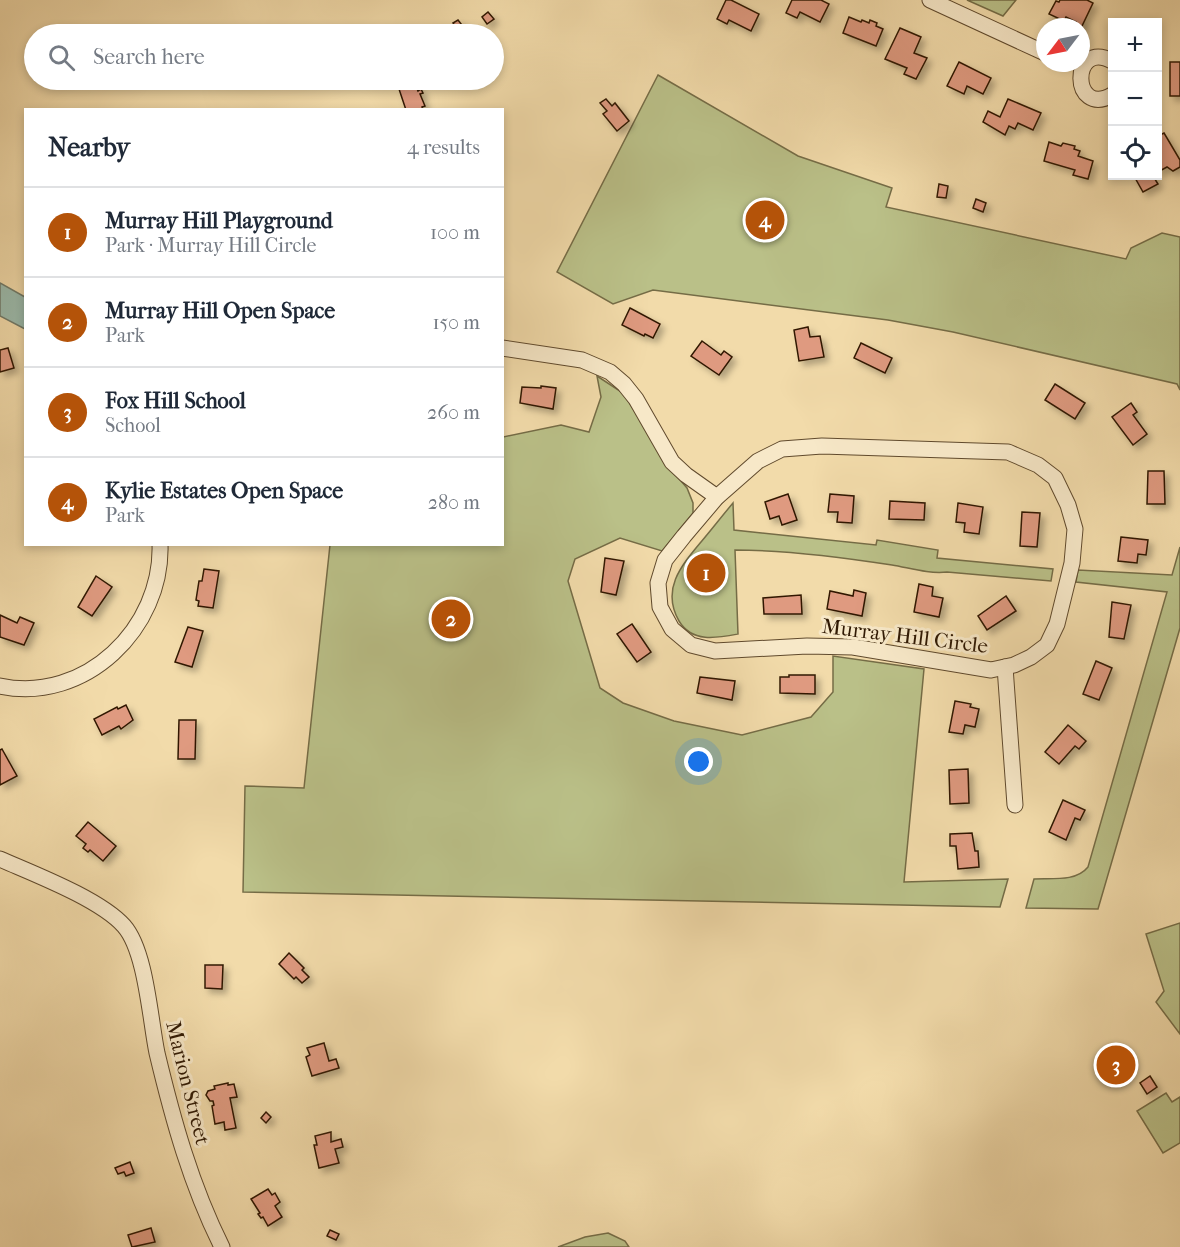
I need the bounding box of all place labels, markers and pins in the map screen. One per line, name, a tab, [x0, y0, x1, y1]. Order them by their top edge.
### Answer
pin: 4	[746, 198, 784, 242]
pin: 1	[686, 550, 726, 596]
pin: 2	[432, 596, 470, 642]
pin: 3	[1096, 1042, 1136, 1088]

